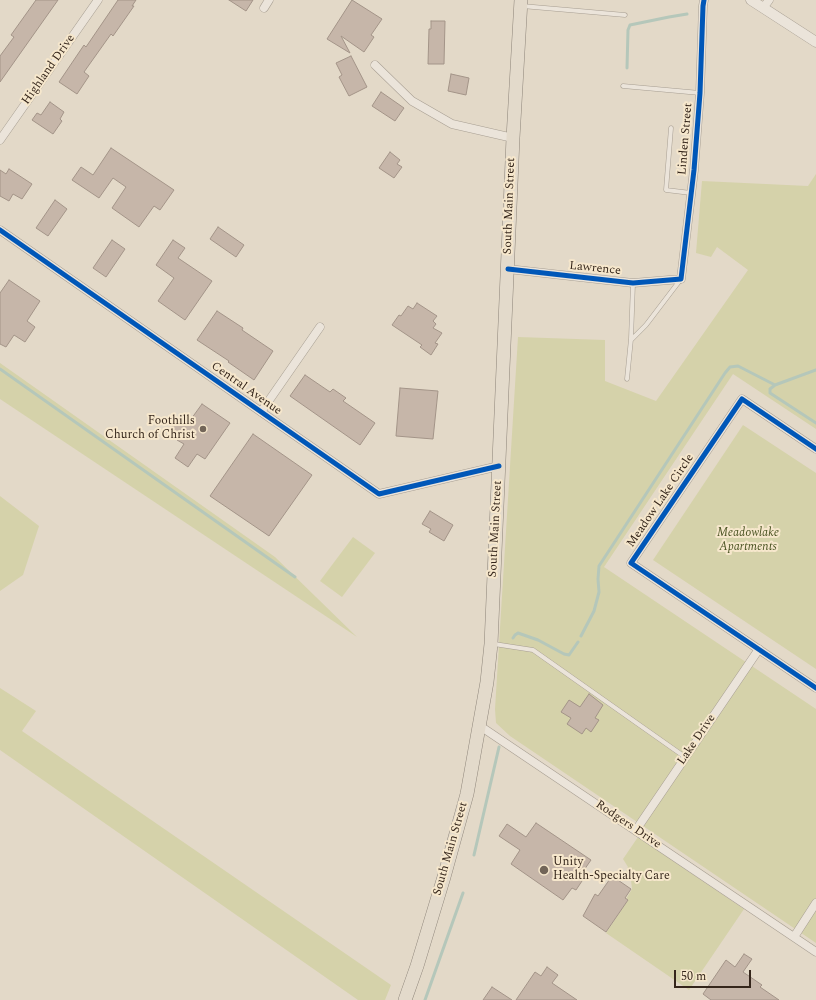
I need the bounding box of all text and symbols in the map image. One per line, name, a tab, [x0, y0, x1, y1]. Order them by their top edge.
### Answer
street label: Highland Drive	[19, 32, 79, 108]
street label: Linden Street	[676, 102, 696, 176]
street label: South Main Street	[501, 157, 519, 255]
street label: Lawrence	[569, 259, 621, 279]
street label: Central Avenue	[208, 359, 284, 419]
place label: Foothills Church of Christ	[105, 415, 195, 443]
marker: Foothills Church of Christ	[198, 424, 208, 434]
street label: Meadow Lake Circle	[624, 452, 698, 550]
street label: South Main Street	[486, 480, 506, 578]
park label: Meadowlake Apartments	[717, 527, 779, 555]
street label: Lake Drive	[675, 712, 719, 768]
street label: Rodgers Drive	[593, 798, 663, 852]
street label: South Main Street	[431, 801, 471, 897]
place label: Unity Health-Specialty Care	[553, 856, 670, 884]
marker: Unity Health-Specialty Care	[538, 864, 550, 876]
scale bar	[676, 962, 753, 988]
text: 50 m	[681, 967, 706, 986]

